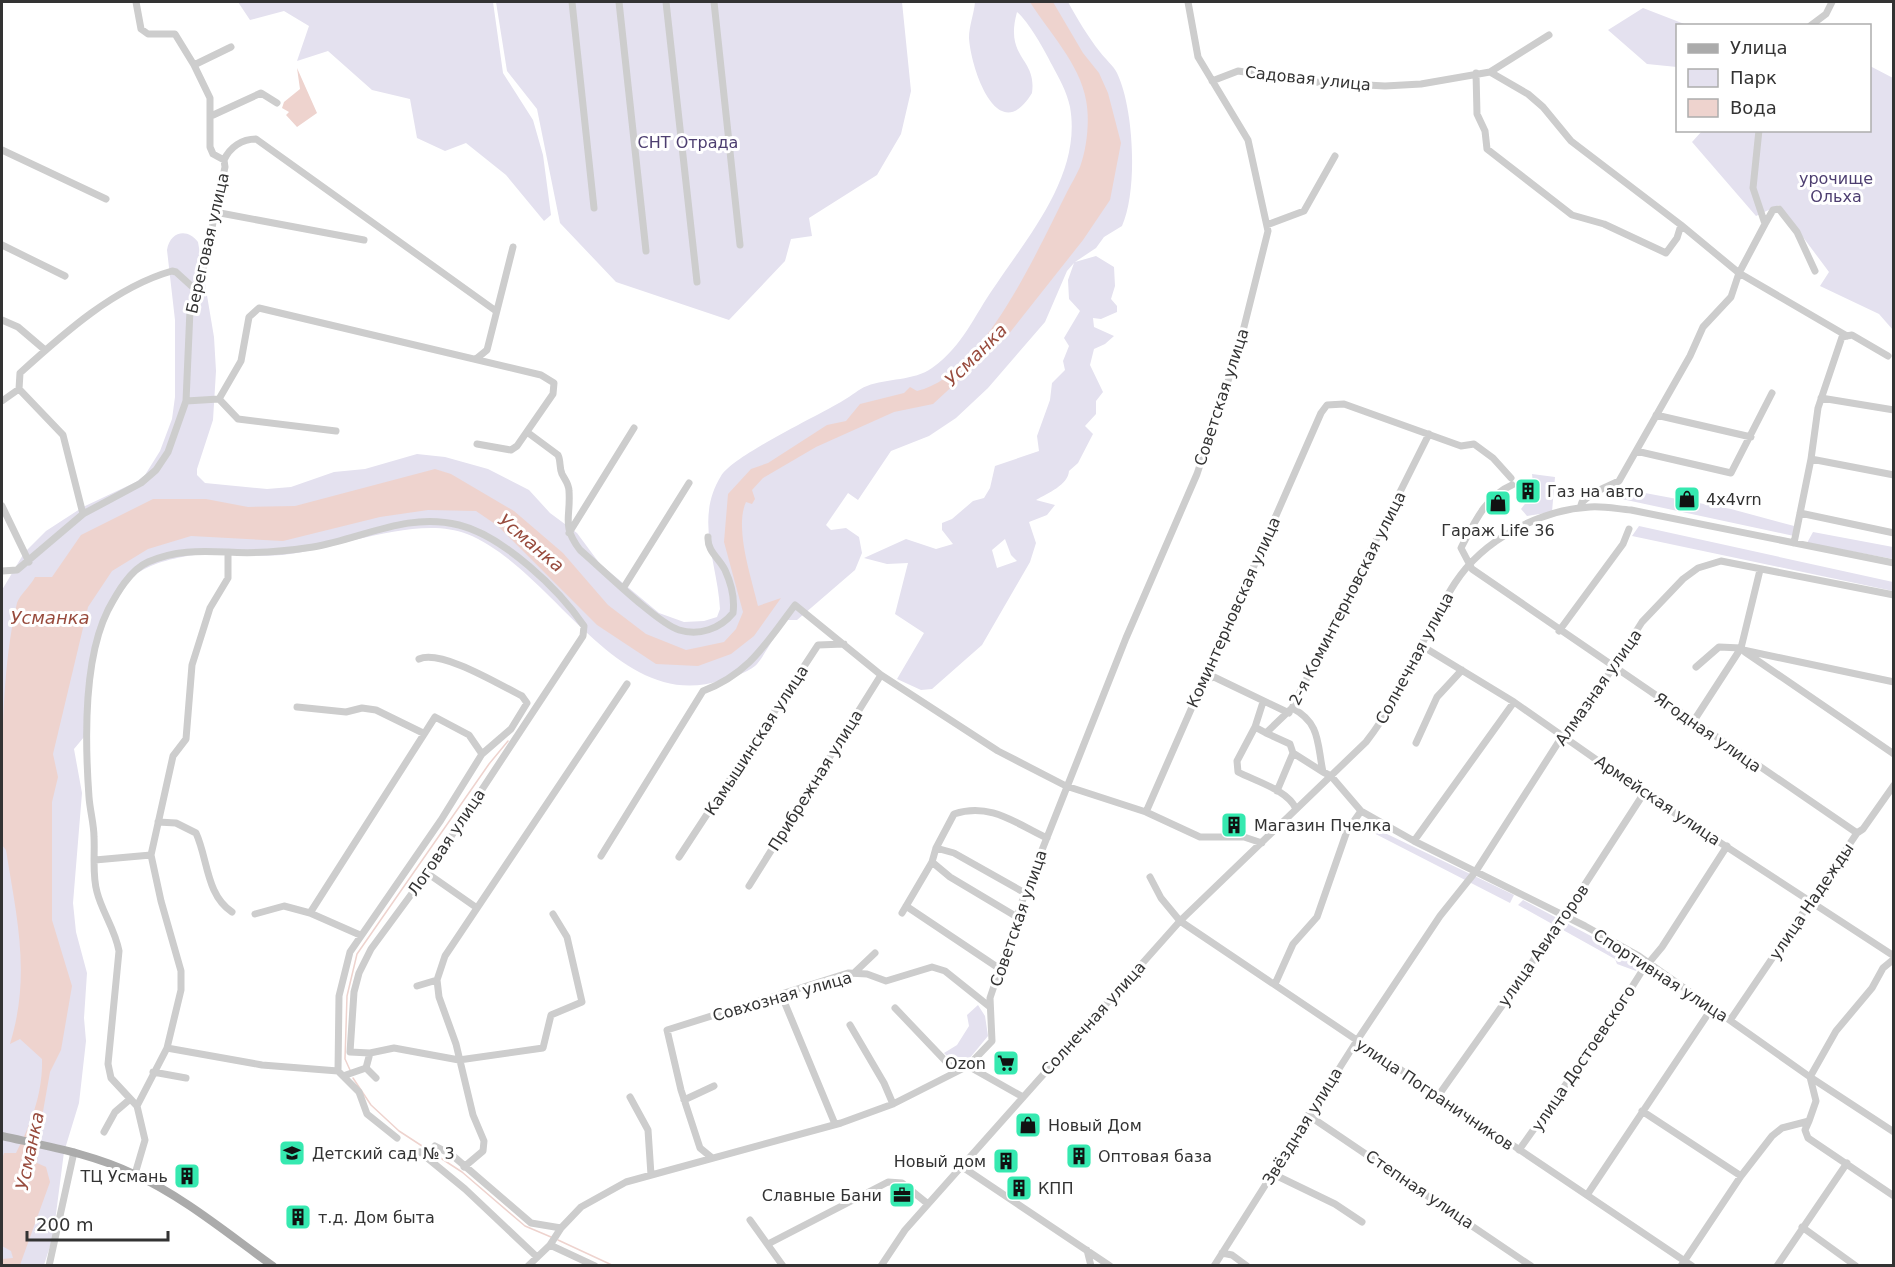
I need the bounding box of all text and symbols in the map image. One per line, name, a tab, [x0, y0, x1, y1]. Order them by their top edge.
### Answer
legend	[1676, 24, 1871, 132]
text: Улица	[1730, 37, 1787, 58]
street label: Садовая улица	[1244, 62, 1372, 95]
text: Парк	[1730, 67, 1777, 88]
text: Вода	[1730, 97, 1777, 118]
park label: СНТ Отрада	[638, 133, 738, 152]
park label: урочище Ольха	[1799, 169, 1873, 206]
street label: Береговая улица	[182, 171, 233, 315]
water label: Усманка	[940, 319, 1011, 390]
street label: Советская улица	[1190, 326, 1253, 468]
building icon: Газ на авто	[1513, 476, 1543, 506]
place label: Газ на авто	[1547, 482, 1644, 501]
shop icon: 4x4vrn	[1672, 484, 1702, 514]
street label: 2-я Коминтерновская улица	[1285, 488, 1410, 708]
shop icon: Гараж Life 36	[1483, 488, 1513, 518]
place label: 4x4vrn	[1706, 490, 1762, 509]
water label: Усманка	[494, 509, 568, 576]
street label: Коминтерновская улица	[1183, 514, 1284, 711]
place label: Гараж Life 36	[1441, 521, 1555, 540]
street label: Солнечная улица	[1372, 589, 1457, 727]
water label: Усманка	[10, 607, 90, 628]
street label: Алмазная улица	[1551, 626, 1646, 749]
street label: Камышинская улица	[701, 662, 812, 819]
street label: Ягодная улица	[1651, 688, 1765, 776]
street label: Прибрежная улица	[764, 706, 867, 854]
street label: Армейская улица	[1591, 751, 1724, 849]
street label: Логовая улица	[404, 785, 489, 899]
building icon: Магазин Пчелка	[1219, 810, 1249, 840]
place label: Магазин Пчелка	[1254, 816, 1391, 835]
street label: улица Надежды	[1765, 839, 1858, 963]
street label: Советская улица	[986, 847, 1051, 989]
street label: улица Авиаторов	[1494, 880, 1593, 1010]
street label: Спортивная улица	[1590, 925, 1732, 1026]
street label: Солнечная улица	[1037, 957, 1150, 1079]
street label: Совхозная улица	[710, 968, 854, 1025]
street label: улица Достоевского	[1528, 982, 1639, 1135]
street label: улица Пограничников	[1352, 1034, 1517, 1154]
supermarket icon: Ozon	[991, 1048, 1021, 1078]
place label: Ozon	[945, 1054, 986, 1073]
street label: Звёздная улица	[1259, 1064, 1346, 1188]
water label: Усманка	[11, 1110, 48, 1192]
shop icon: Новый Дом	[1013, 1110, 1043, 1140]
place label: Новый Дом	[1048, 1116, 1142, 1135]
school or university icon: Детский сад № 3	[277, 1138, 307, 1168]
building icon: Оптовая база	[1064, 1141, 1094, 1171]
place label: Детский сад № 3	[312, 1144, 455, 1163]
building icon: Новый дом	[991, 1146, 1021, 1176]
street label: Степная улица	[1362, 1146, 1477, 1233]
place label: Оптовая база	[1098, 1147, 1212, 1166]
place label: Новый дом	[894, 1152, 986, 1171]
building icon: ТЦ Усмань	[172, 1161, 202, 1191]
place label: ТЦ Усмань	[79, 1167, 168, 1186]
building icon: КПП	[1004, 1173, 1034, 1203]
place label: КПП	[1038, 1179, 1073, 1198]
office icon: Славные Бани	[887, 1180, 917, 1210]
place label: Славные Бани	[762, 1186, 882, 1205]
building icon: т.д. Дом быта	[283, 1202, 313, 1232]
scale bar	[27, 1204, 168, 1242]
place label: т.д. Дом быта	[318, 1208, 435, 1227]
text: 200 m	[36, 1214, 94, 1235]

